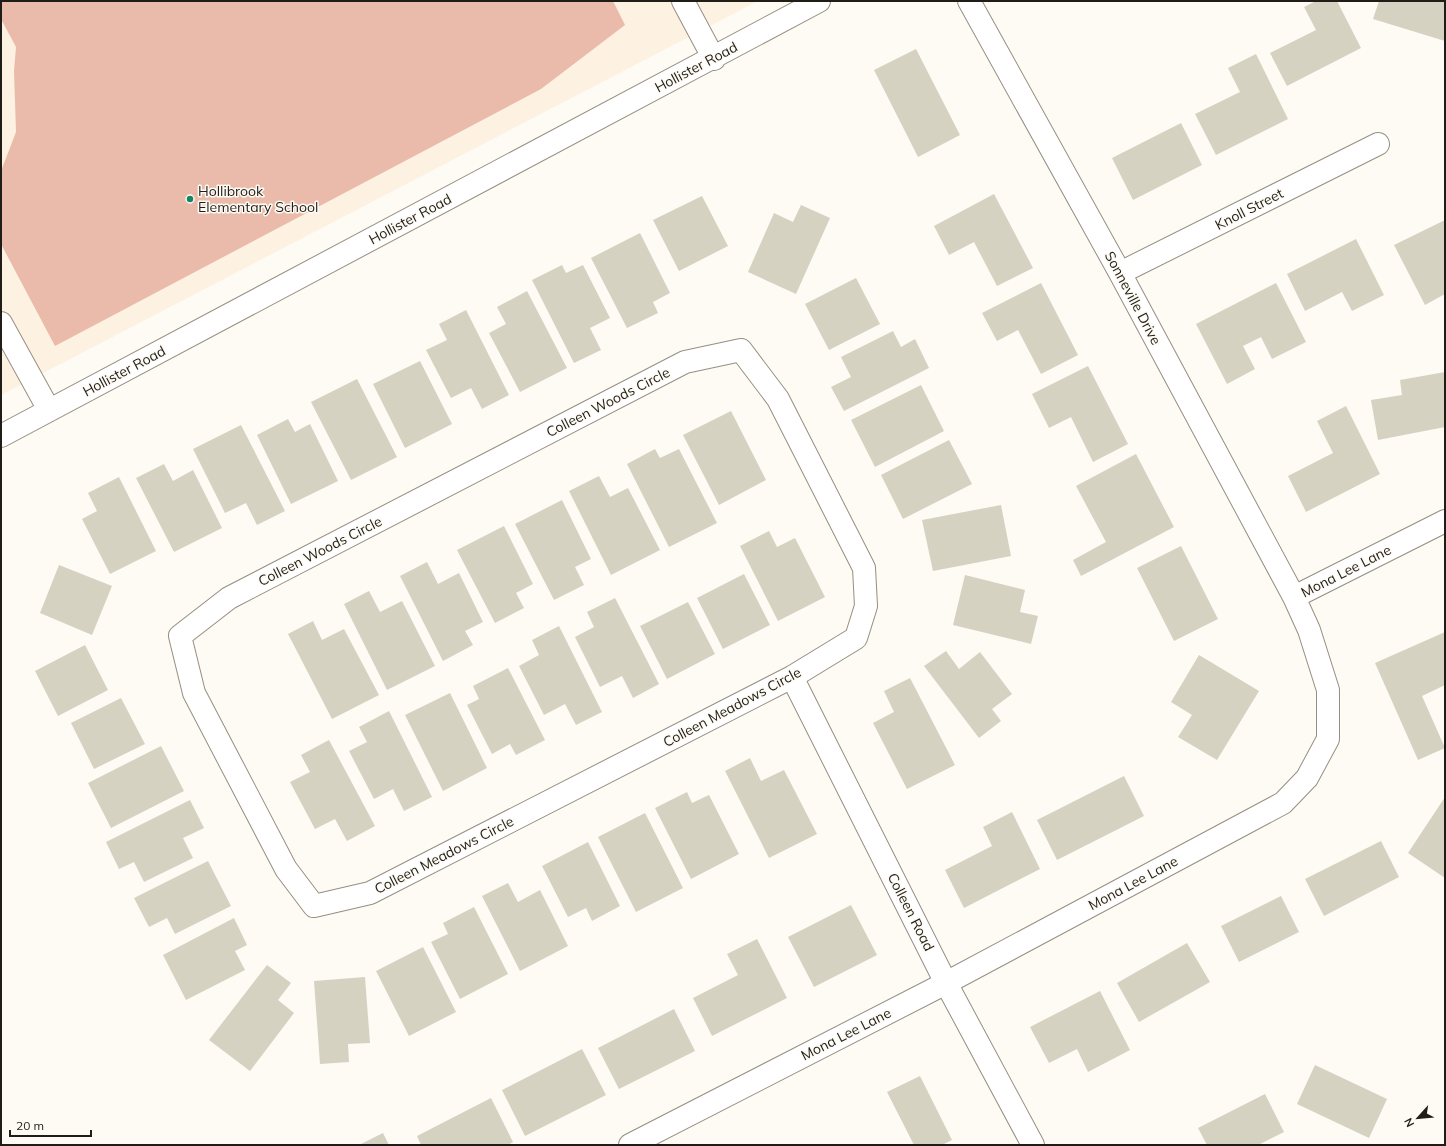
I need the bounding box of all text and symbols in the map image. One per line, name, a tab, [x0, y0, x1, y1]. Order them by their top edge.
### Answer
street label: Hollister Road	[652, 38, 740, 96]
place label: Hollibrook Elementary School	[198, 182, 318, 216]
street label: Knoll Street	[1212, 184, 1286, 234]
street label: Hollister Road	[366, 190, 454, 248]
marker: Hollibrook Elementary School	[185, 194, 195, 204]
street label: Sonneville Drive	[1101, 248, 1165, 348]
street label: Hollister Road	[80, 342, 168, 400]
street label: Colleen Woods Circle	[543, 363, 673, 441]
street label: Colleen Woods Circle	[255, 512, 385, 590]
street label: Mona Lee Lane	[1298, 541, 1394, 601]
street label: Colleen Meadows Circle	[660, 663, 804, 751]
street label: Colleen Meadows Circle	[372, 812, 516, 898]
street label: Mona Lee Lane	[1085, 852, 1181, 914]
street label: Colleen Road	[884, 870, 938, 954]
street label: Mona Lee Lane	[798, 1004, 894, 1064]
north arrow	[1398, 1098, 1438, 1138]
scale bar	[10, 1112, 91, 1138]
text: N	[1401, 1116, 1417, 1129]
text: 20 m	[16, 1118, 44, 1133]

